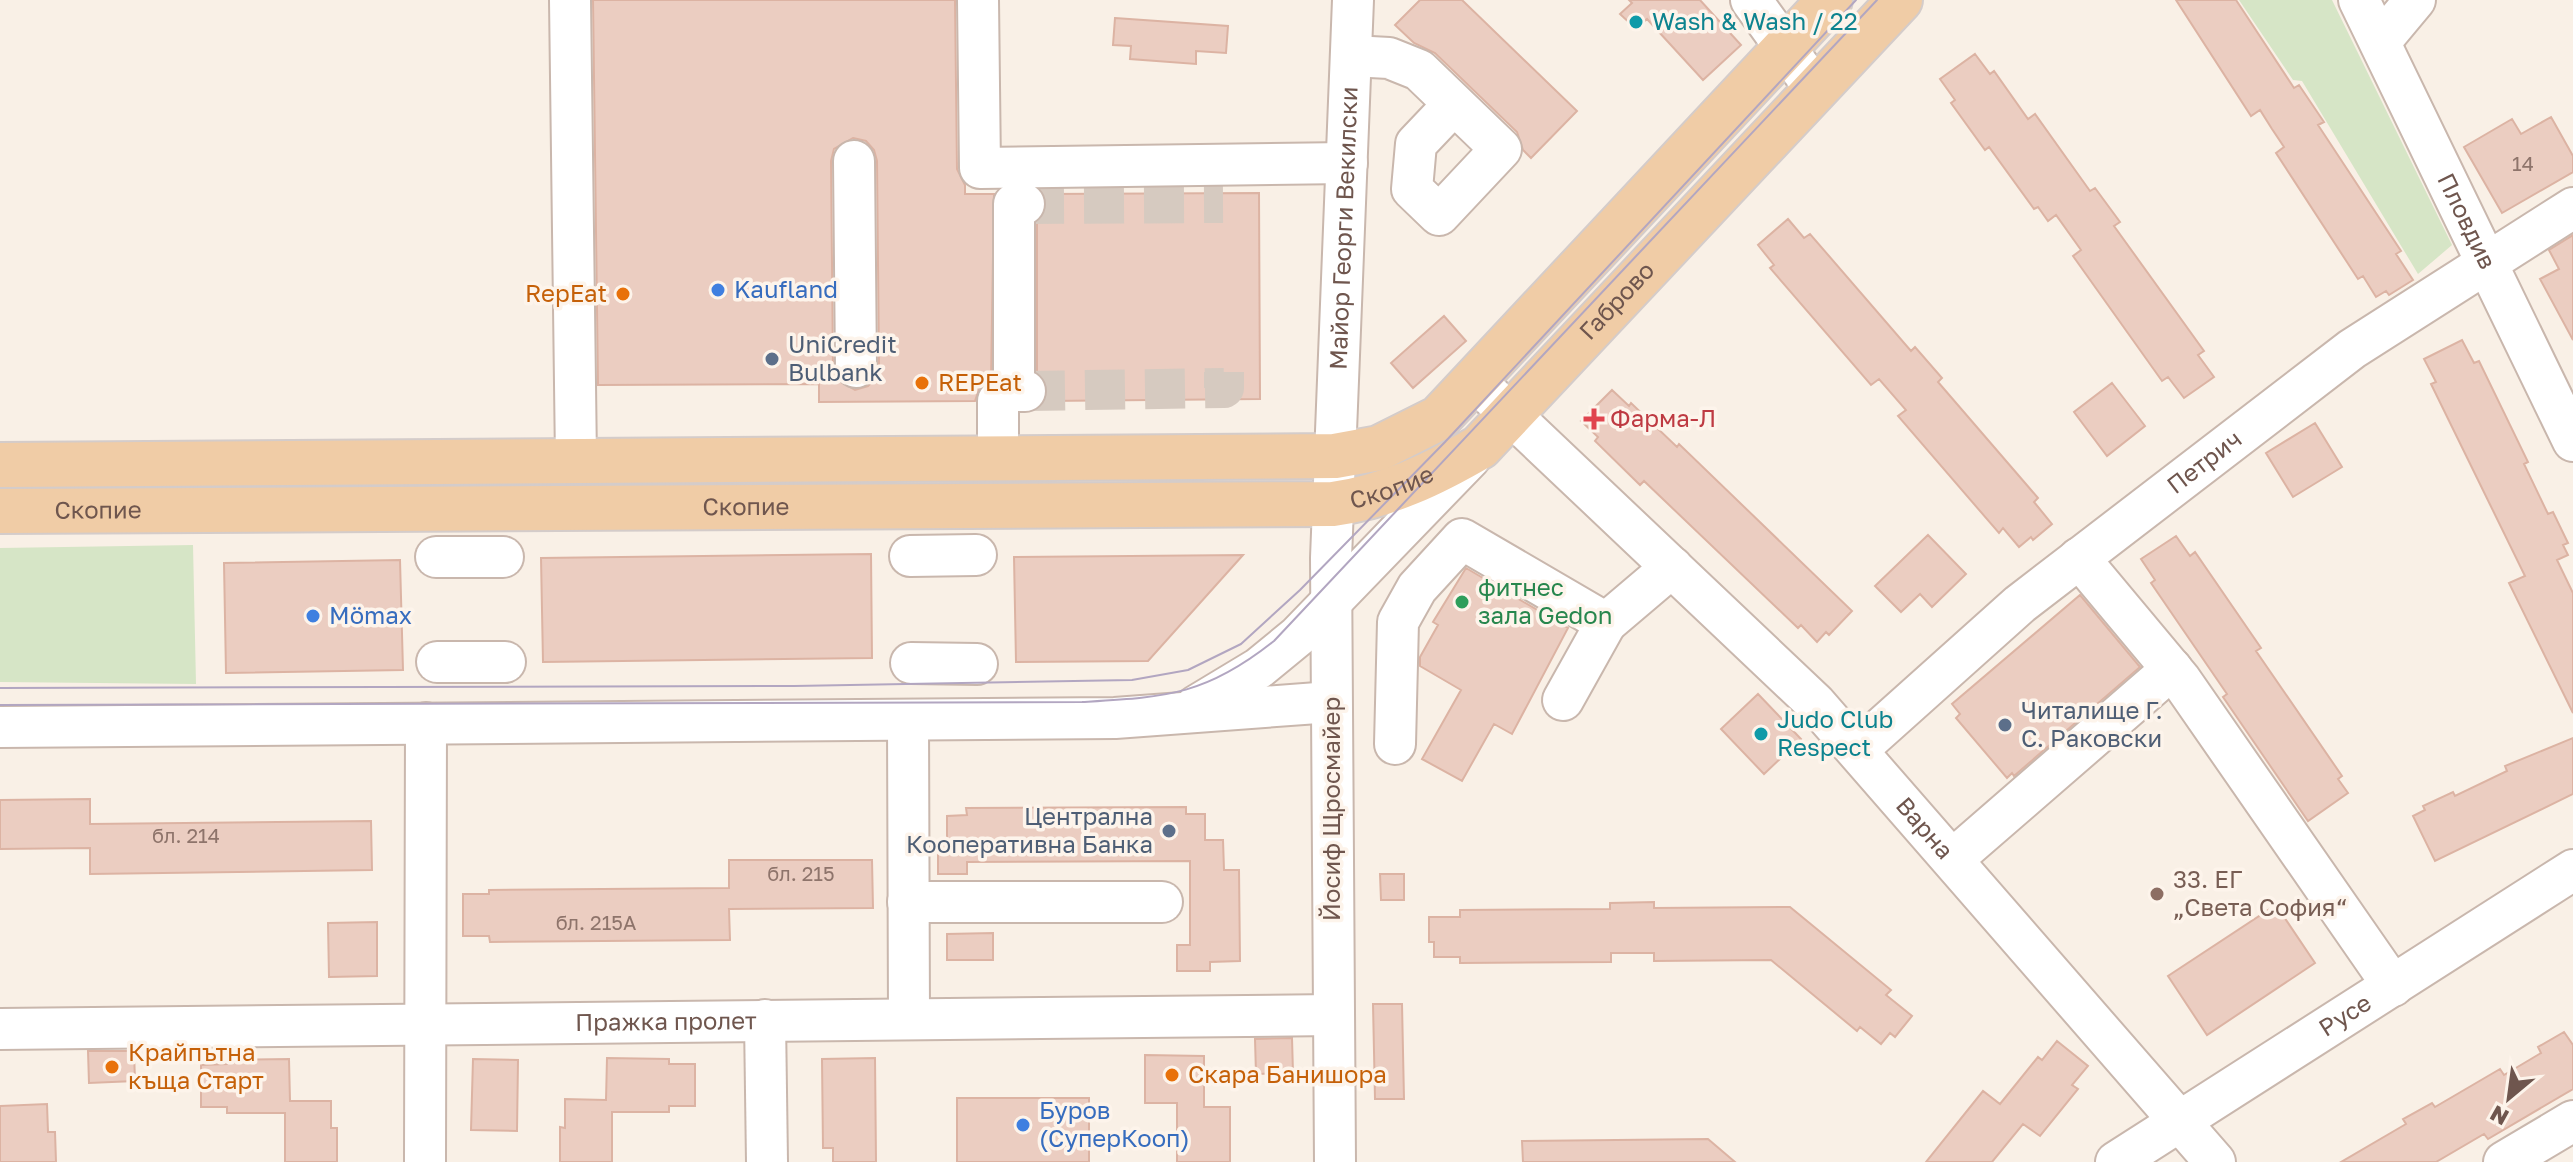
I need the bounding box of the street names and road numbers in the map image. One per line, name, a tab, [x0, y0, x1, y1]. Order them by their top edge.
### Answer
street label: Майор Георги Векилски	[1322, 86, 1363, 371]
street label: Пловдив	[2432, 168, 2503, 273]
street label: Габрово	[1573, 255, 1659, 345]
street label: Петрич	[2161, 423, 2247, 499]
street label: Скопие	[1347, 458, 1438, 514]
street label: Скопие	[702, 491, 790, 520]
street label: Скопие	[54, 494, 142, 524]
street label: Йосиф Щросмайер	[1316, 697, 1345, 921]
street label: Варна	[1891, 790, 1960, 864]
street label: Русе	[2313, 987, 2376, 1042]
street label: Пражка пролет	[575, 1005, 757, 1036]

